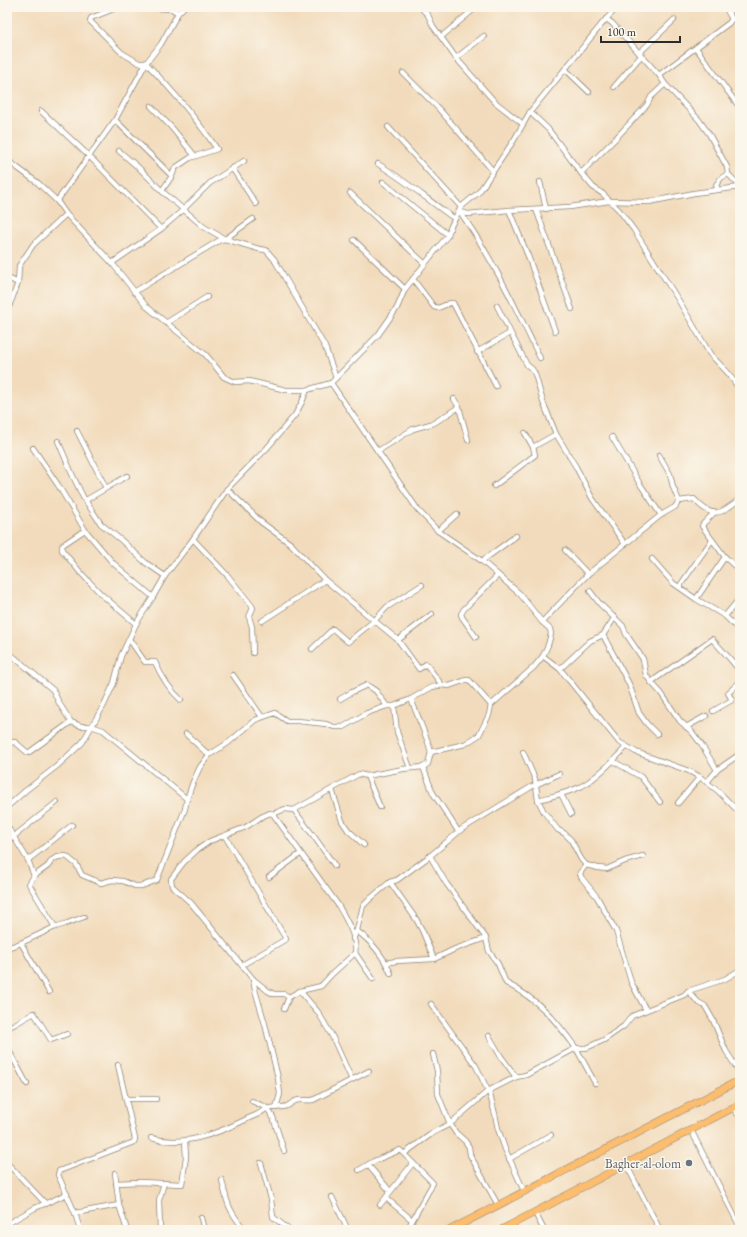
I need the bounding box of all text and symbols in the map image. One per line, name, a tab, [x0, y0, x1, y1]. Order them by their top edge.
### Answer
scale bar	[601, 18, 680, 44]
text: 100 m	[607, 24, 637, 40]
place label: Bagher-al-olom	[605, 1155, 681, 1172]
marker: Bagher-al-olom	[684, 1158, 694, 1168]

